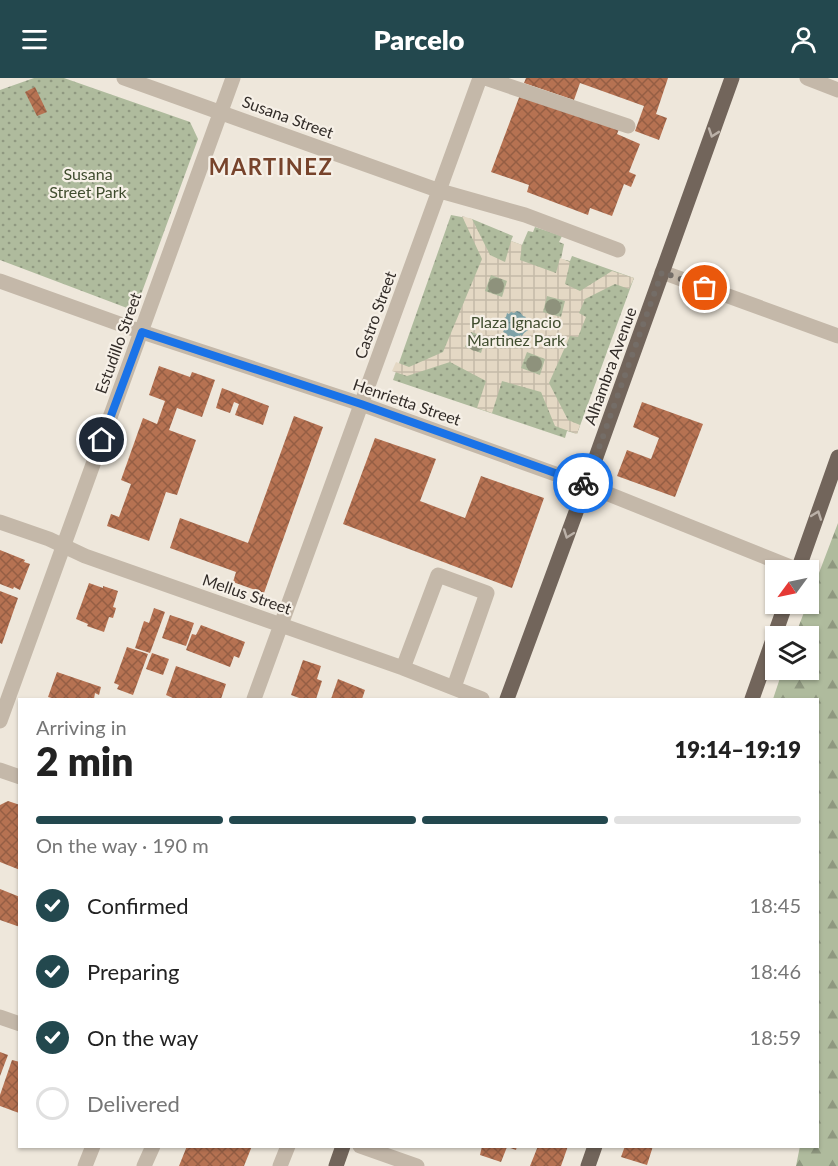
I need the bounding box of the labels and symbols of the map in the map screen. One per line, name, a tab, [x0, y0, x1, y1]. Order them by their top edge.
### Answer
street label: Susana Street	[240, 91, 336, 142]
one-way arrow	[707, 127, 720, 138]
district label: MARTINEZ	[209, 153, 333, 180]
park label: Susana Street Park	[49, 164, 128, 201]
pin	[679, 262, 730, 313]
street label: Castro Street	[350, 268, 399, 361]
street label: Estudillo Street	[90, 289, 145, 396]
street label: Alhambra Avenue	[579, 304, 640, 427]
park label: Plaza Ignacio Martinez Park	[467, 312, 566, 349]
street label: Henrietta Street	[351, 374, 464, 429]
pin	[76, 414, 127, 465]
courier	[553, 453, 613, 513]
one-way arrow	[810, 510, 823, 521]
one-way arrow	[562, 528, 575, 539]
north arrow	[765, 560, 819, 614]
street label: Mellus Street	[200, 569, 294, 618]

